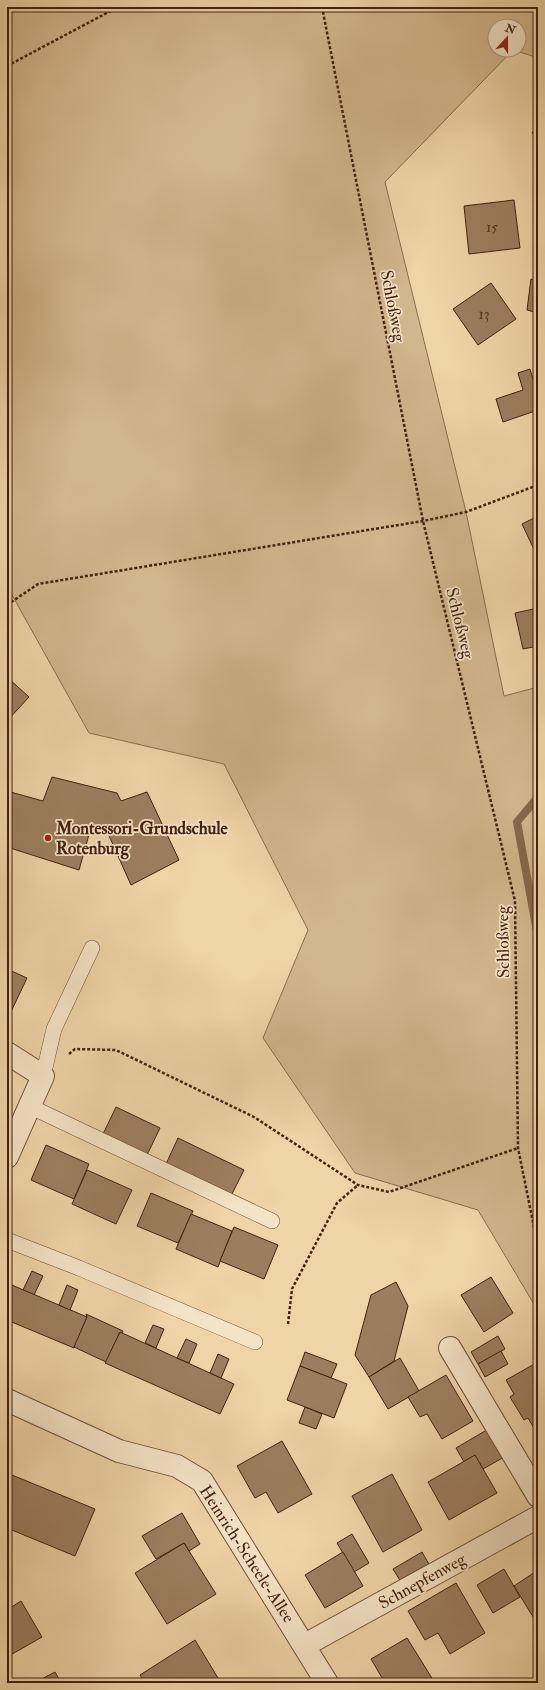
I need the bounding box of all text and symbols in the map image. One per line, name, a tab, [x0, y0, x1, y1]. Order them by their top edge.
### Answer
north arrow	[487, 18, 527, 58]
text: N	[503, 21, 518, 37]
house number: 15	[486, 218, 498, 237]
street label: Schloßweg	[376, 268, 410, 344]
house number: 13	[478, 305, 490, 324]
street label: Schloßweg	[441, 585, 479, 661]
place label: Montessori-Grundschule Rotenburg	[55, 818, 229, 860]
marker: Montessori-Grundschule Rotenburg	[43, 833, 53, 843]
street label: Schloßweg	[492, 905, 514, 978]
street label: Heinrich-Scheele-Allee	[195, 1481, 299, 1627]
street label: Schnepfenweg	[375, 1548, 470, 1614]

